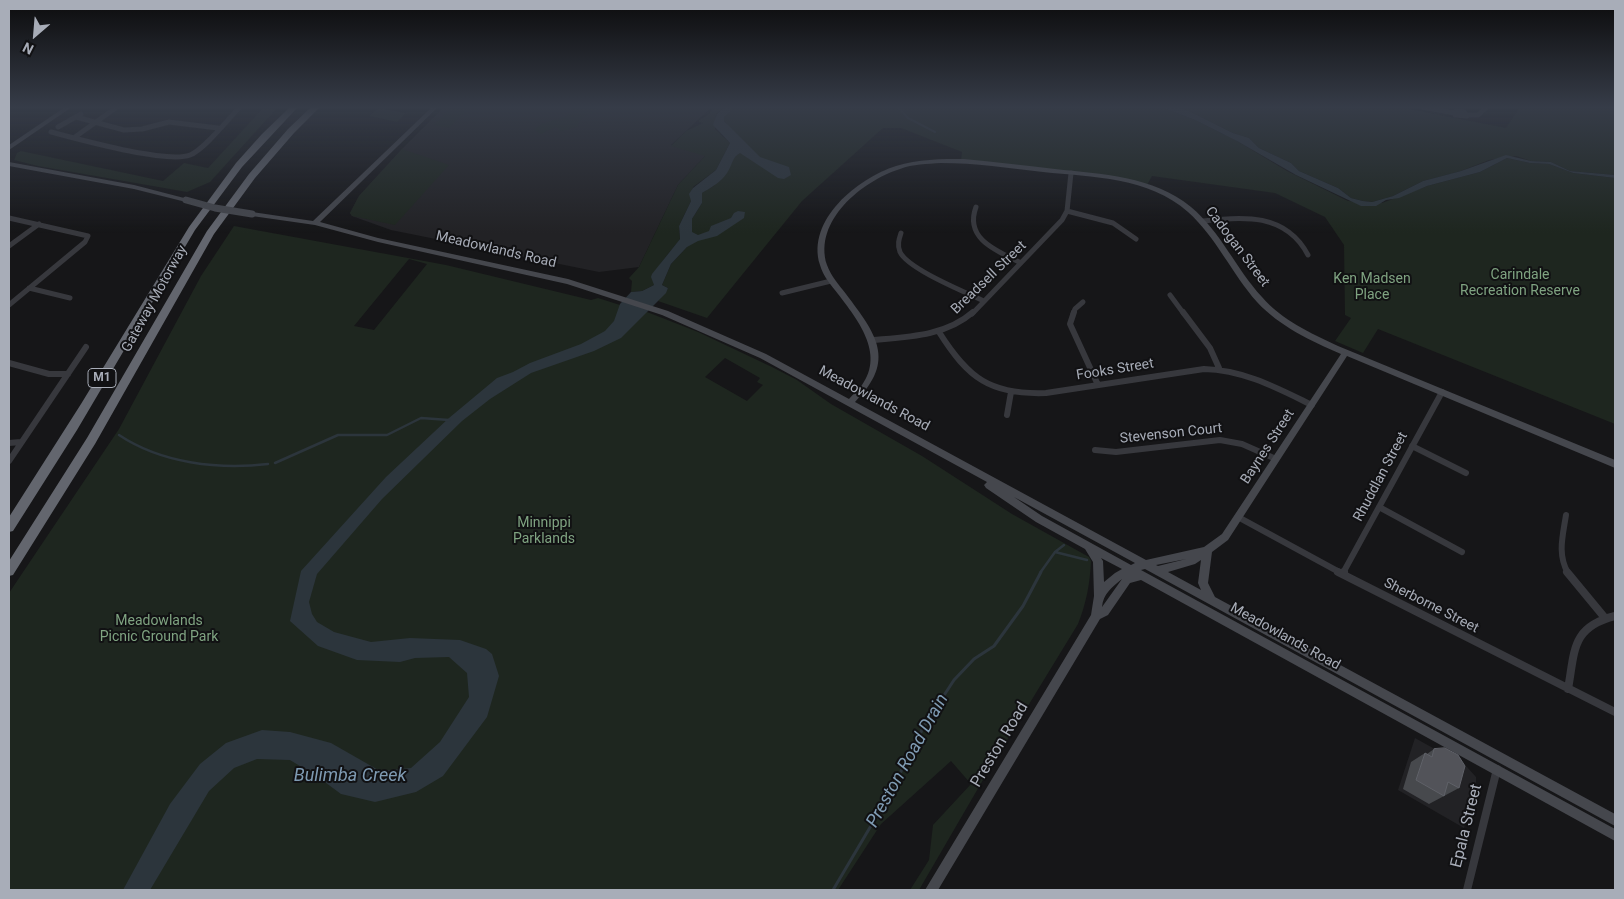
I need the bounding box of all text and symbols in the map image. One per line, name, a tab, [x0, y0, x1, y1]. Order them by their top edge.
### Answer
north arrow	[10, 10, 60, 60]
text: N	[20, 39, 36, 58]
street label: Cadogan Street	[1201, 204, 1273, 290]
street label: Meadowlands Road	[434, 228, 558, 272]
street label: Breadsell Street	[948, 238, 1030, 318]
street label: Gateway Motorway	[119, 243, 191, 355]
park label: Carindale Recreation Reserve	[1460, 267, 1580, 300]
park label: Ken Madsen Place	[1333, 271, 1411, 304]
street label: Fooks Street	[1075, 356, 1155, 384]
street label: Meadowlands Road	[816, 363, 932, 435]
road number: M1	[88, 368, 116, 388]
street label: Baynes Street	[1238, 407, 1298, 487]
street label: Stevenson Court	[1119, 420, 1223, 448]
street label: Rhuddlan Street	[1350, 429, 1412, 525]
park label: Minnippi Parklands	[513, 515, 575, 548]
street label: Sherborne Street	[1381, 575, 1481, 637]
street label: Meadowlands Road	[1227, 600, 1343, 674]
park label: Meadowlands Picnic Ground Park	[100, 613, 218, 646]
water label: Preston Road Drain	[862, 690, 954, 832]
street label: Preston Road	[967, 699, 1033, 791]
water label: Bulimba Creek	[294, 765, 406, 787]
street label: Epala Street	[1447, 782, 1487, 870]

